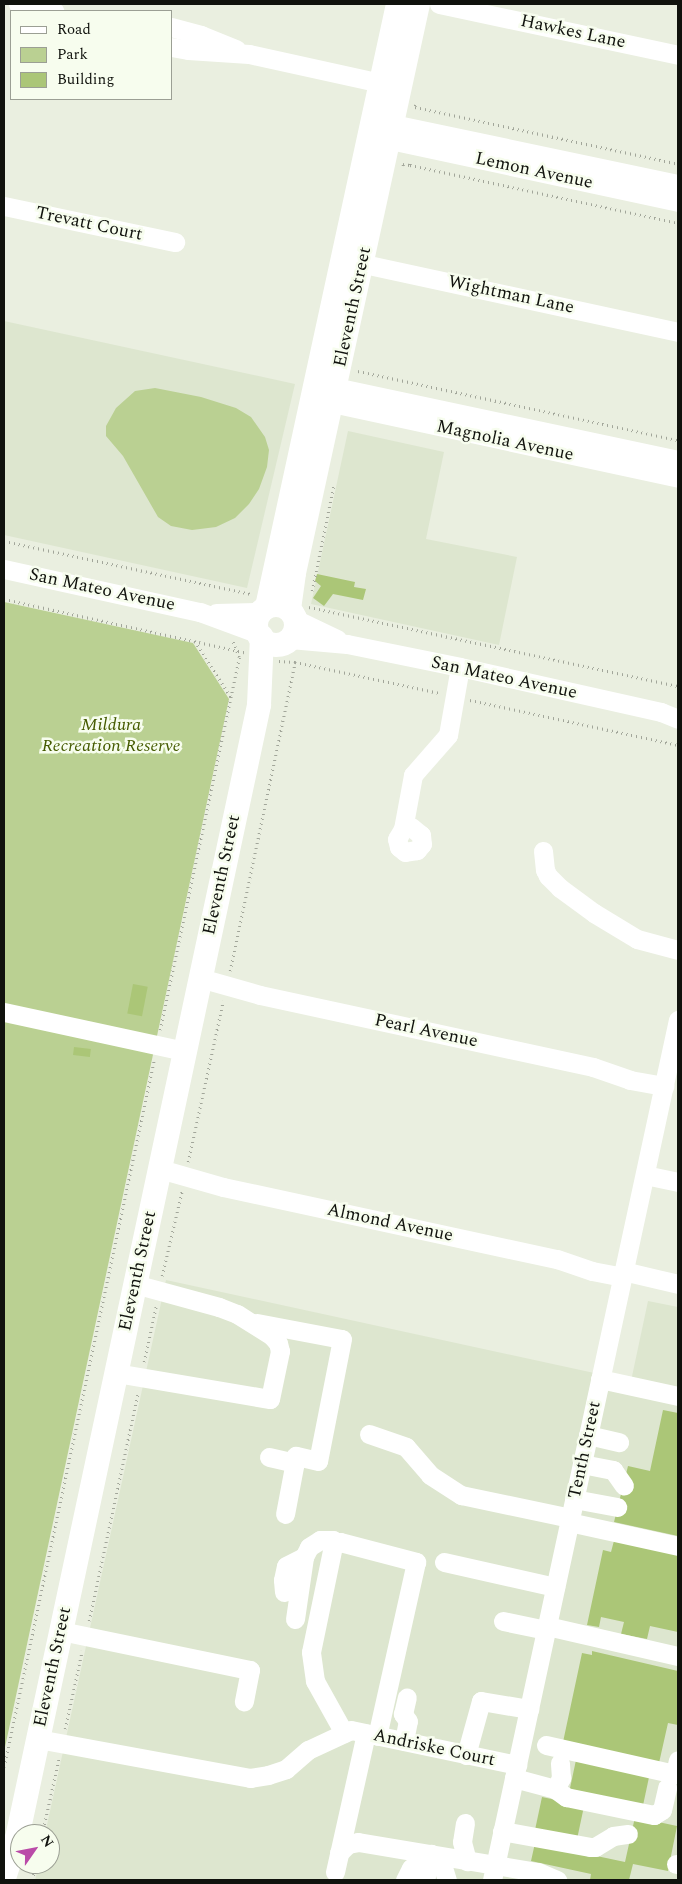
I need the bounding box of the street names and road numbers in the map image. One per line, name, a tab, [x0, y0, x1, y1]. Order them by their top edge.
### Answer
street label: Hawkes Lane	[518, 10, 628, 54]
street label: Lemon Avenue	[473, 148, 595, 194]
street label: Trevatt Court	[34, 202, 144, 246]
street label: Eleventh Street	[330, 245, 376, 369]
street label: Wightman Lane	[446, 271, 576, 319]
street label: Magnolia Avenue	[435, 416, 575, 466]
street label: San Mateo Avenue	[27, 564, 177, 616]
street label: San Mateo Avenue	[429, 652, 579, 704]
street label: Eleventh Street	[199, 813, 245, 937]
street label: Pearl Avenue	[372, 1010, 480, 1052]
street label: Almond Avenue	[325, 1199, 455, 1247]
street label: Eleventh Street	[115, 1209, 161, 1333]
street label: Tenth Street	[564, 1399, 606, 1501]
street label: Eleventh Street	[30, 1605, 76, 1729]
street label: Andriske Court	[371, 1725, 497, 1771]

